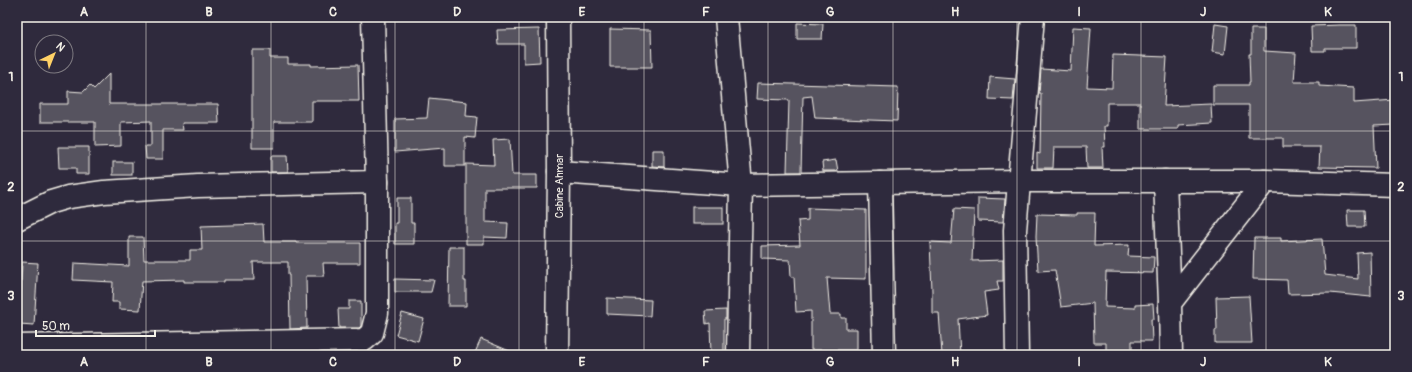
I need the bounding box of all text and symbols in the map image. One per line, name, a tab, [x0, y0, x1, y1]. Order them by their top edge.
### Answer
text: A	[80, 4, 89, 20]
text: B	[205, 4, 213, 20]
text: C	[329, 4, 337, 20]
text: D	[453, 4, 461, 20]
text: E	[579, 4, 586, 20]
text: F	[702, 4, 710, 20]
text: G	[826, 4, 835, 20]
text: H	[951, 4, 959, 20]
text: I	[1077, 4, 1081, 20]
text: J	[1200, 4, 1206, 20]
text: K	[1324, 4, 1332, 20]
north arrow	[34, 34, 74, 74]
text: N	[53, 40, 68, 55]
text: 1	[8, 69, 14, 85]
text: 1	[1398, 69, 1404, 85]
street label: Cabine Ahmar	[553, 154, 566, 218]
text: 2	[7, 179, 15, 195]
text: 2	[1397, 179, 1405, 195]
text: 3	[7, 288, 15, 304]
text: 3	[1397, 288, 1405, 304]
scale bar	[36, 312, 155, 338]
text: 50 m	[42, 319, 70, 334]
text: A	[80, 354, 89, 370]
text: B	[205, 354, 213, 370]
text: C	[329, 354, 337, 370]
text: D	[453, 354, 461, 370]
text: E	[579, 354, 586, 370]
text: F	[702, 354, 710, 370]
text: G	[826, 354, 835, 370]
text: H	[951, 354, 959, 370]
text: I	[1077, 354, 1081, 370]
text: J	[1200, 354, 1206, 370]
text: K	[1324, 354, 1332, 370]

